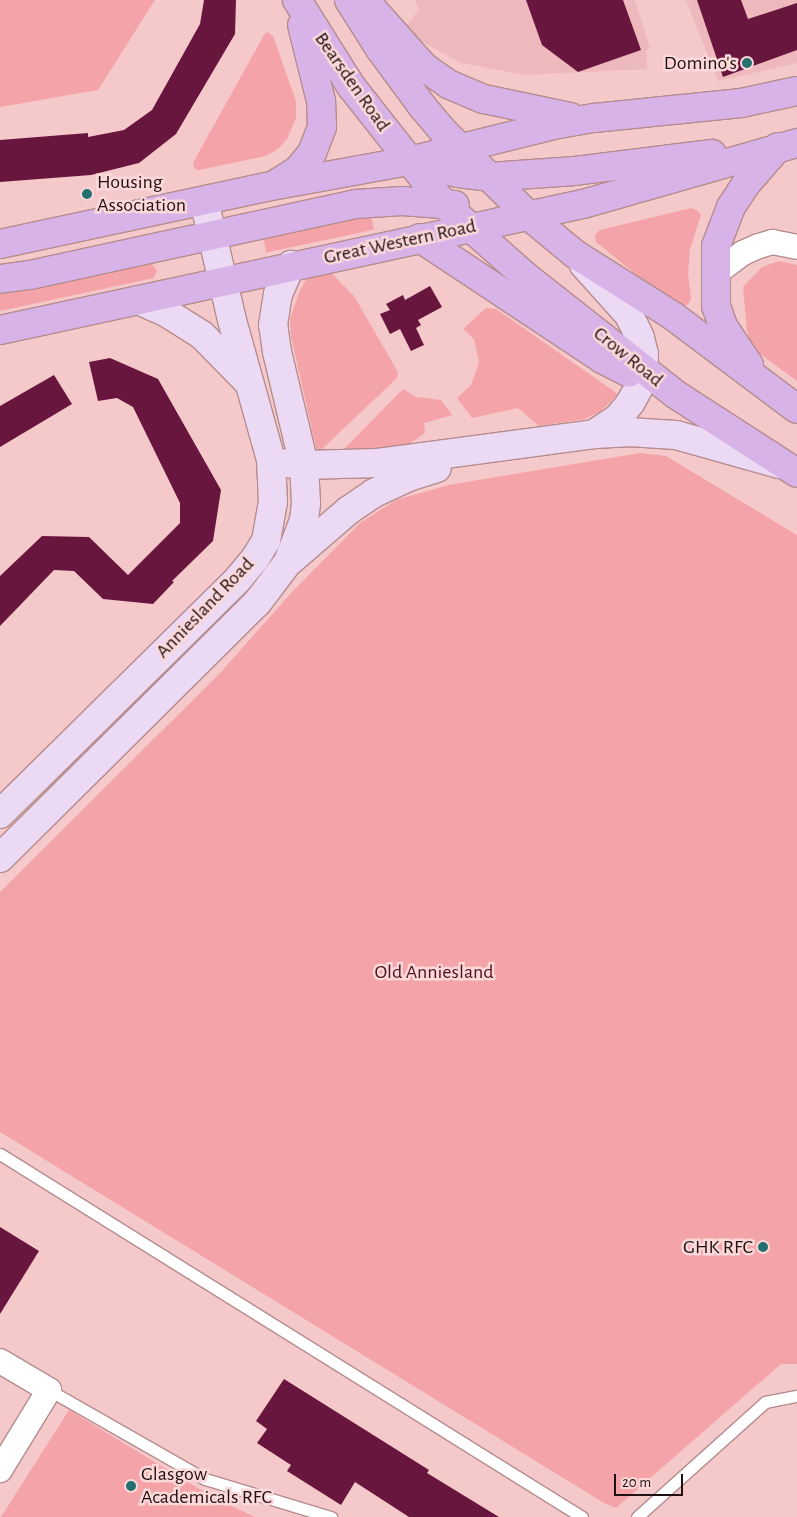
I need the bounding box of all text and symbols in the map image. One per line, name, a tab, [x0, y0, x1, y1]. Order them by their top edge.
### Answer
street label: Bearsden Road	[309, 28, 395, 136]
place label: Domino's	[664, 51, 737, 75]
marker: Domino's	[741, 57, 753, 69]
place label: Housing Association	[97, 170, 186, 217]
marker: Housing Association	[81, 188, 93, 200]
street label: Great Western Road	[322, 214, 478, 270]
street label: Crow Road	[588, 322, 668, 392]
street label: Anniesland Road	[151, 553, 259, 663]
park label: Old Anniesland	[374, 960, 494, 984]
place label: GHK RFC	[683, 1235, 753, 1259]
marker: GHK RFC	[757, 1241, 769, 1253]
place label: Glasgow Academicals RFC	[141, 1462, 272, 1509]
scale bar	[617, 1464, 686, 1496]
text: 20 m	[622, 1475, 651, 1490]
marker: Glasgow Academicals RFC	[125, 1480, 137, 1492]

